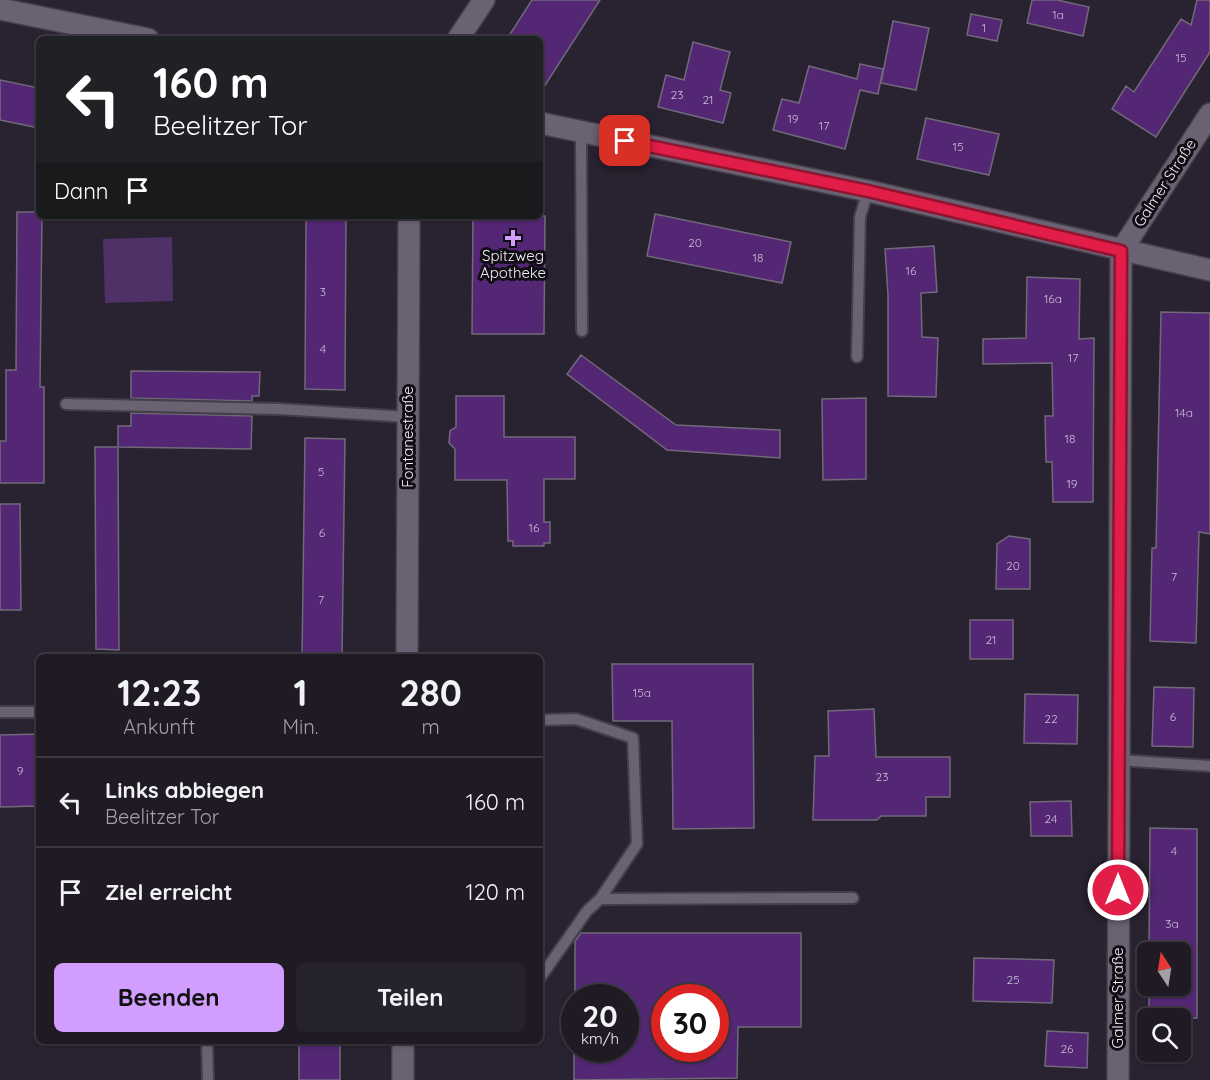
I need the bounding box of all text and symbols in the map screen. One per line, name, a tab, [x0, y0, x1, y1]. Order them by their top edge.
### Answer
house number: 1a	[1052, 7, 1064, 22]
house number: 1	[982, 20, 986, 35]
house number: 15	[1176, 50, 1186, 65]
text: 160 m	[153, 56, 269, 109]
icon: left	[54, 60, 132, 138]
house number: 23	[671, 87, 683, 102]
house number: 21	[702, 92, 714, 107]
text: Beelitzer Tor	[153, 108, 308, 142]
house number: 19	[787, 111, 799, 126]
pin	[599, 115, 650, 166]
house number: 17	[819, 118, 829, 133]
icon: arrive	[608, 124, 641, 157]
street label: Galmer Straße	[1129, 135, 1200, 230]
house number: 15	[953, 139, 963, 154]
icon: arrive	[121, 174, 154, 207]
text: Dann	[54, 177, 109, 205]
marker: Spitzweg Apotheke	[506, 231, 520, 245]
house number: 20	[688, 235, 702, 250]
place label: Spitzweg Apotheke	[480, 246, 546, 282]
house number: 18	[753, 250, 763, 265]
house number: 16	[906, 263, 917, 278]
house number: 3	[320, 284, 326, 299]
house number: 16a	[1044, 291, 1062, 306]
house number: 4	[320, 341, 326, 356]
house number: 17	[1068, 350, 1078, 365]
street label: Fontanestraße	[398, 386, 417, 488]
house number: 14a	[1175, 405, 1193, 420]
house number: 18	[1065, 431, 1075, 446]
house number: 5	[318, 464, 324, 479]
house number: 19	[1066, 476, 1078, 491]
house number: 16	[529, 520, 540, 535]
house number: 6	[319, 525, 326, 540]
house number: 20	[1006, 558, 1020, 573]
house number: 7	[1171, 569, 1177, 584]
house number: 7	[318, 592, 324, 607]
house number: 21	[985, 632, 997, 647]
text: 12:23	[117, 670, 201, 715]
text: 1	[293, 670, 307, 715]
text: 280	[400, 670, 462, 715]
house number: 15a	[633, 685, 651, 700]
house number: 6	[1170, 709, 1177, 724]
house number: 22	[1044, 711, 1058, 726]
text: Ankunft	[123, 714, 195, 739]
text: Min.	[282, 714, 318, 739]
text: m	[422, 714, 440, 739]
house number: 9	[17, 763, 24, 778]
house number: 23	[876, 769, 888, 784]
text: Links abbiegen	[105, 776, 264, 804]
icon: left	[54, 786, 87, 819]
text: 160 m	[466, 788, 525, 816]
text: Beelitzer Tor	[105, 804, 220, 829]
house number: 24	[1045, 811, 1057, 826]
house number: 4	[1171, 843, 1177, 858]
position arrow	[1086, 858, 1150, 922]
icon: arrive	[54, 876, 87, 909]
text: Ziel erreicht	[105, 878, 233, 906]
text: 120 m	[466, 878, 525, 906]
house number: 3a	[1165, 916, 1179, 931]
north arrow	[1137, 942, 1191, 996]
map controls	[1137, 942, 1191, 1062]
street label: Galmer Straße	[1108, 948, 1127, 1048]
button: Beenden	[54, 963, 284, 1032]
button: Teilen	[296, 963, 525, 1032]
house number: 25	[1006, 972, 1020, 987]
speed limit sign: 30	[651, 984, 729, 1062]
text: 20	[582, 997, 618, 1035]
button: search	[1137, 1008, 1191, 1062]
text: km/h	[581, 1029, 619, 1048]
house number: 26	[1060, 1041, 1074, 1056]

